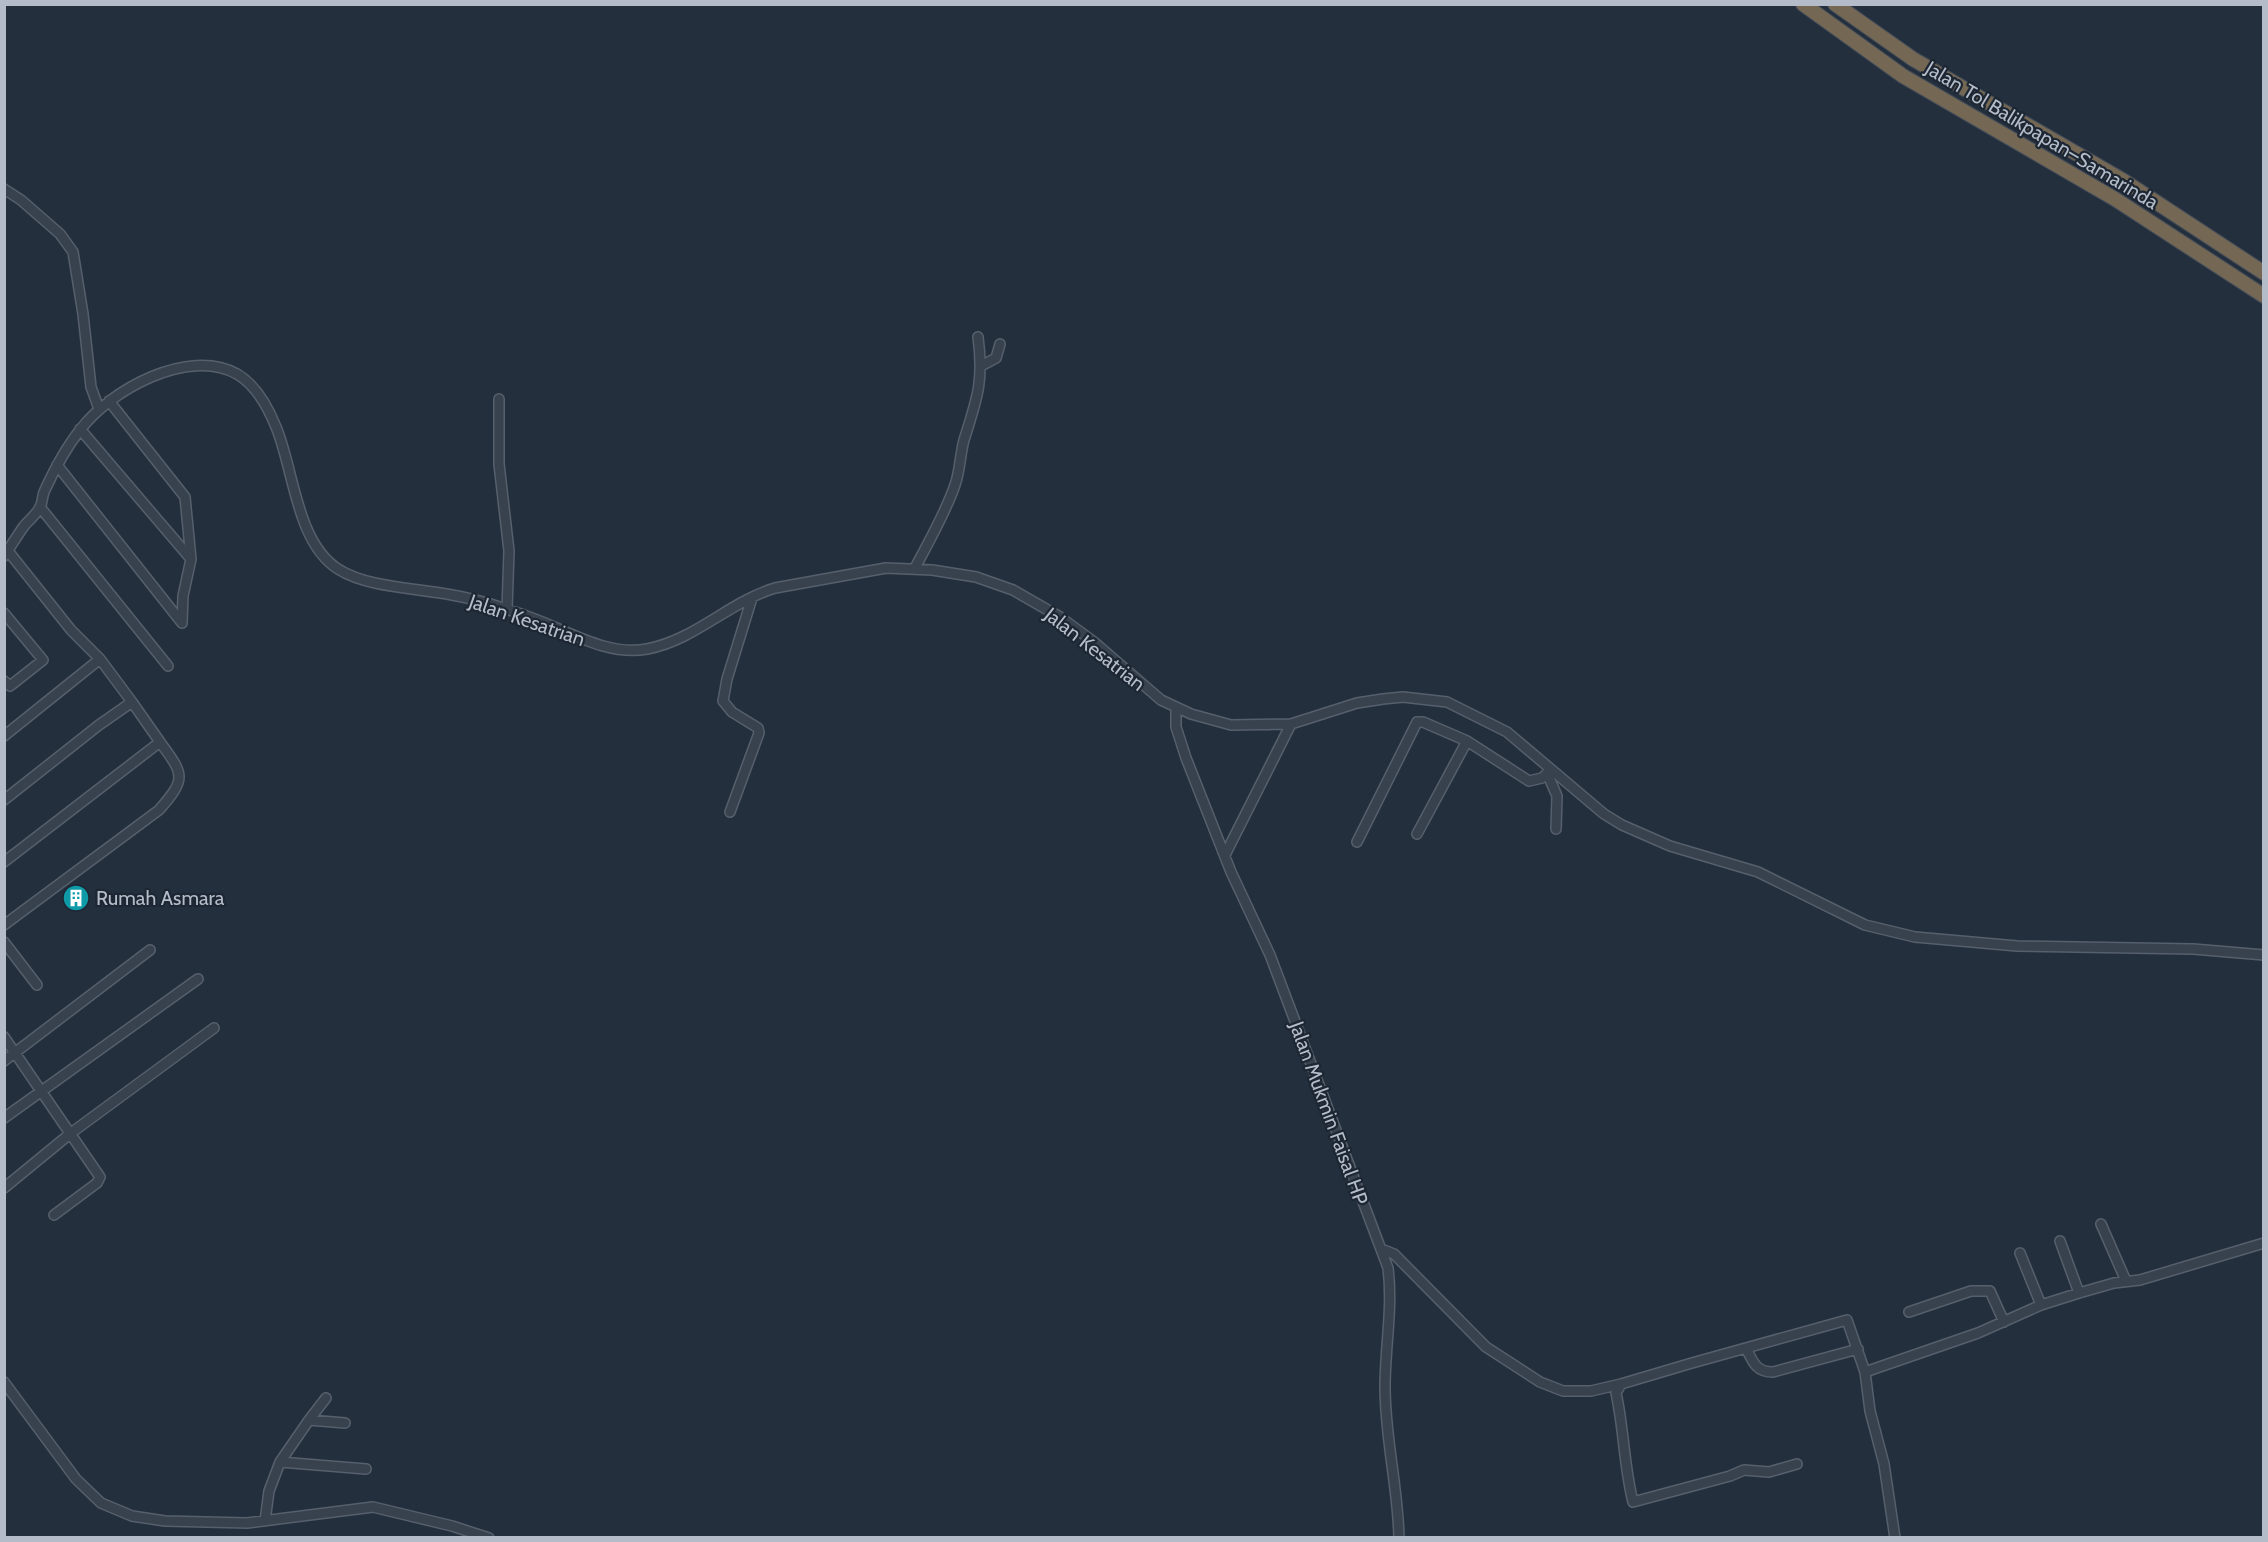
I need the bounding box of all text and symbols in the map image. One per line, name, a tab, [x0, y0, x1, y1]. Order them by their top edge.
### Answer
street label: Jalan Tol Balikpapan–Samarinda	[1920, 55, 2163, 214]
street label: Jalan Kesatrian	[465, 589, 588, 651]
street label: Jalan Kesatrian	[1039, 602, 1150, 696]
building icon: Rumah Asmara	[61, 883, 91, 913]
place label: Rumah Asmara	[96, 886, 225, 910]
street label: Jalan Mukmin Faisal HP	[1284, 1017, 1373, 1208]

